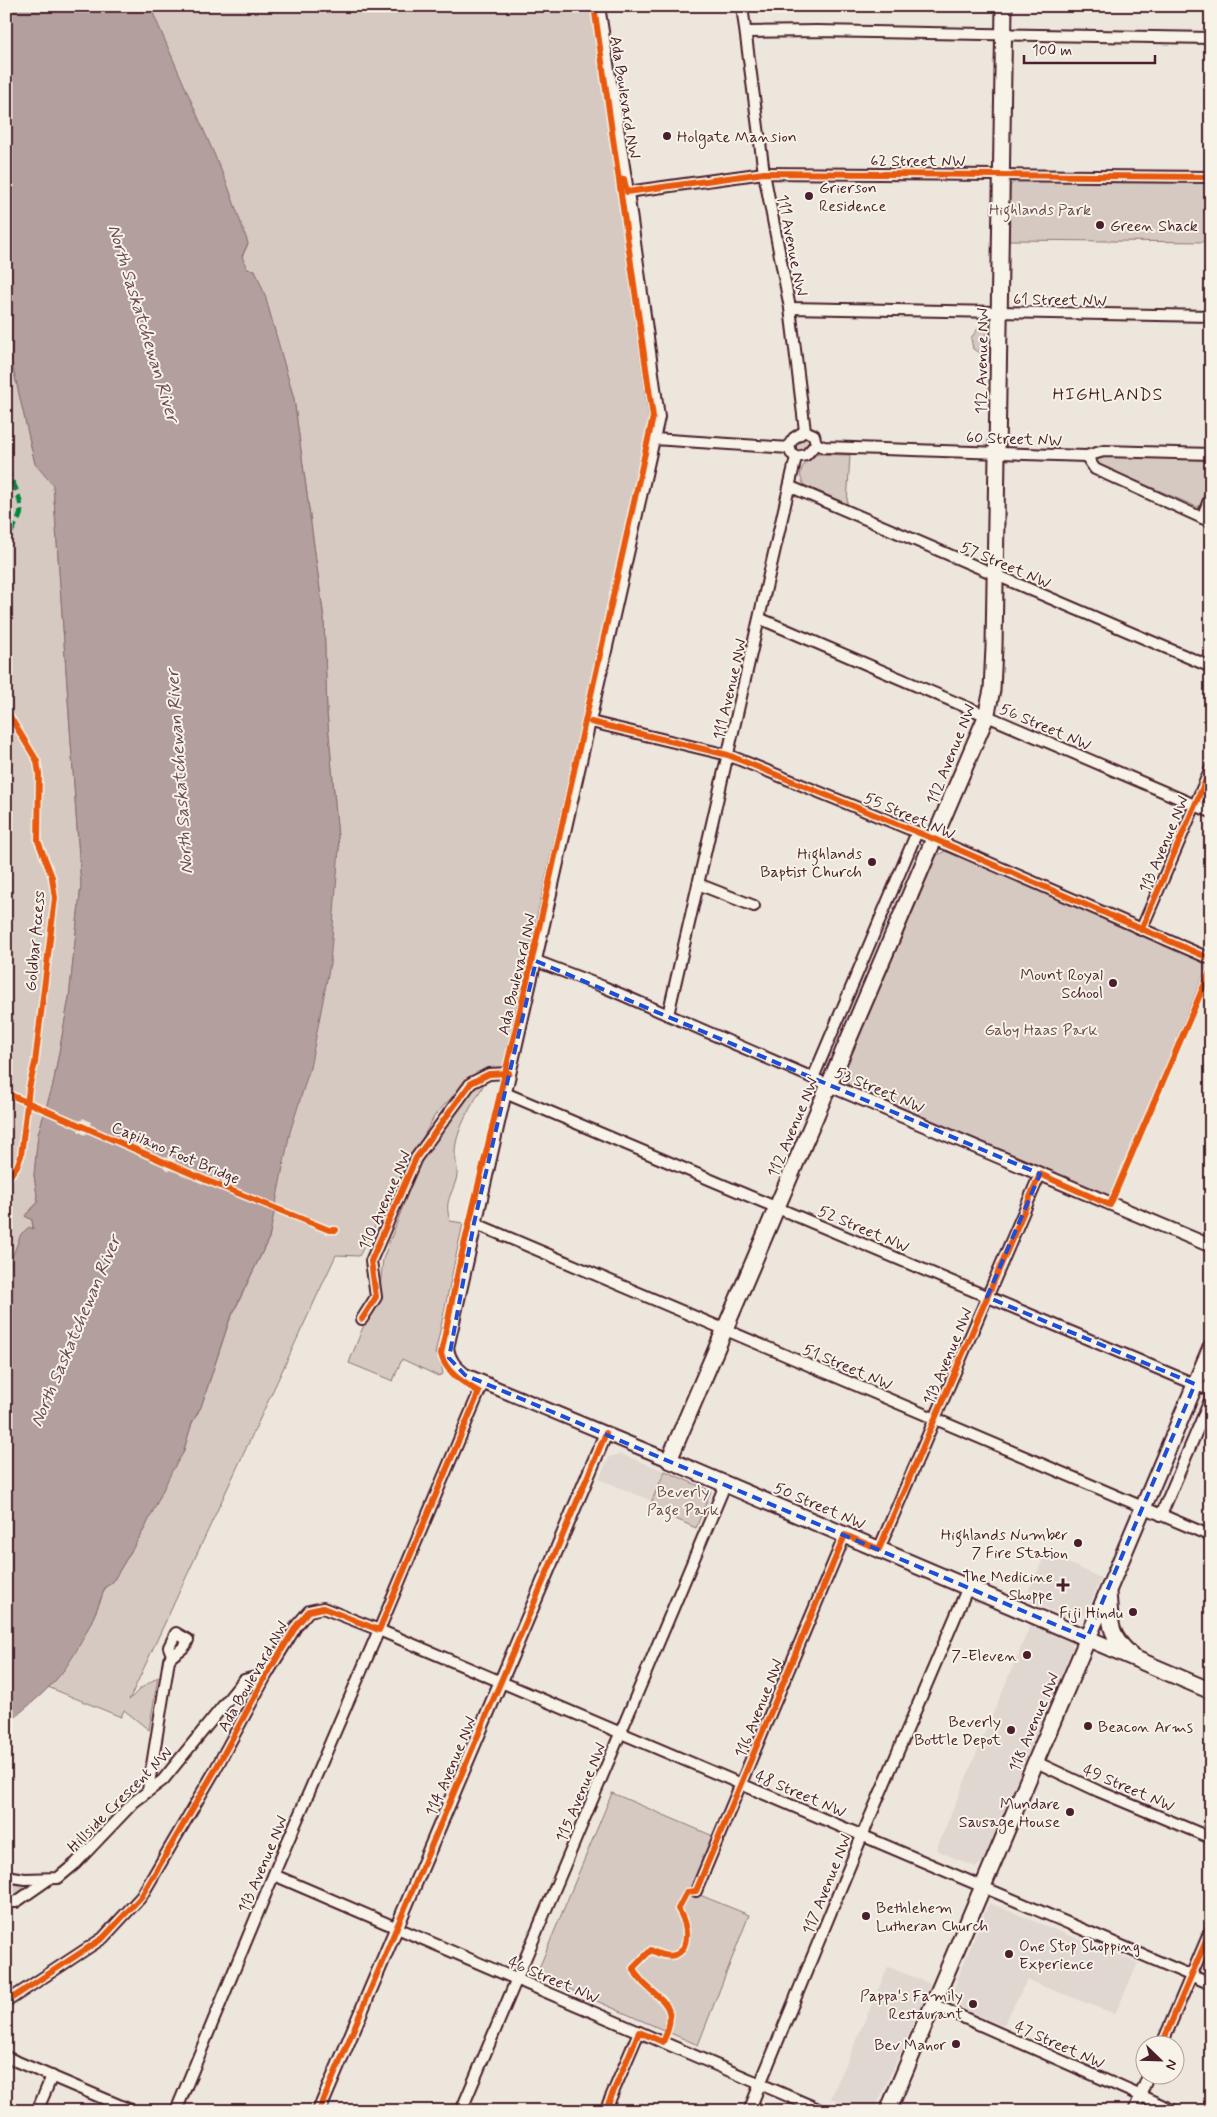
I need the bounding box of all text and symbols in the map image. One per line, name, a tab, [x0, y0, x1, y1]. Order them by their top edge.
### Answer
scale bar	[1024, 32, 1156, 64]
street label: Ada Boulevard NW	[604, 34, 645, 160]
text: 100 m	[1032, 41, 1072, 61]
place label: Holgate Mansion	[677, 127, 797, 149]
marker: Holgate Mansion	[661, 130, 673, 142]
street label: 62 Street NW	[870, 151, 966, 172]
place label: Grierson Residence	[819, 178, 886, 217]
marker: Grierson Residence	[803, 190, 815, 202]
street label: 111 Avenue NW	[771, 193, 812, 298]
park label: Highlands Park	[989, 200, 1091, 222]
place label: Green Shack	[1110, 216, 1198, 237]
marker: Green Shack	[1094, 219, 1106, 231]
water label: North Saskatchewan River	[102, 222, 185, 427]
street label: 61 Street NW	[1013, 289, 1107, 312]
street label: 112 Avenue NW	[971, 308, 994, 414]
district label: HIGHLANDS	[1052, 383, 1164, 407]
street label: 60 Street NW	[966, 427, 1062, 452]
street label: 57 Street NW	[957, 537, 1054, 594]
street label: 111 Avenue NW	[709, 637, 752, 742]
water label: North Saskatchewan River	[161, 666, 199, 875]
street label: 56 Street NW	[997, 699, 1094, 756]
street label: 112 Avenue NW	[922, 701, 981, 808]
street label: 55 Street NW	[861, 788, 958, 845]
street label: 113 Avenue NW	[1135, 793, 1194, 896]
place label: Highlands Baptist Church	[760, 844, 862, 883]
marker: Highlands Baptist Church	[866, 856, 878, 868]
street label: Goldbar Access	[21, 890, 50, 992]
street label: Ada Boulevard NW	[493, 912, 542, 1037]
place label: Mount Royal School	[1020, 965, 1103, 1004]
marker: Mount Royal School	[1107, 977, 1119, 989]
park label: Gaby Haas Park	[984, 1020, 1098, 1041]
street label: 53 Street NW	[831, 1062, 927, 1119]
street label: 112 Avenue NW	[763, 1075, 824, 1181]
street label: Capilano Foot Bridge	[108, 1117, 243, 1190]
street label: 110 Avenue NW	[354, 1148, 417, 1253]
street label: 52 Street NW	[815, 1201, 912, 1258]
water label: North Saskatchewan River	[25, 1230, 128, 1430]
street label: 113 Avenue NW	[919, 1305, 978, 1408]
street label: 51 Street NW	[799, 1339, 895, 1396]
street label: 50 Street NW	[770, 1478, 868, 1535]
park label: Beverly Page Park	[647, 1482, 719, 1522]
place label: Highlands Number 7 Fire Station	[941, 1525, 1068, 1564]
marker: Highlands Number 7 Fire Station	[1072, 1537, 1084, 1549]
place label: The Medicine Shoppe	[962, 1567, 1053, 1606]
marker: The Medicine Shoppe	[1057, 1579, 1069, 1591]
place label: Fiji Hindu	[1059, 1603, 1123, 1624]
marker: Fiji Hindu	[1127, 1606, 1139, 1618]
street label: Ada Boulevard NW	[213, 1618, 293, 1736]
place label: 7-Eleven	[951, 1646, 1017, 1667]
marker: 7-Eleven	[1021, 1649, 1033, 1661]
street label: 116 Avenue NW	[730, 1656, 789, 1761]
street label: 118 Avenue NW	[1004, 1670, 1065, 1775]
place label: Beverly Bottle Depot	[914, 1712, 1002, 1751]
street label: 114 Avenue NW	[421, 1714, 482, 1820]
place label: Beacon Arms	[1098, 1717, 1193, 1738]
marker: Beacon Arms	[1082, 1720, 1094, 1732]
marker: Beverly Bottle Depot	[1005, 1724, 1017, 1736]
street label: 115 Avenue NW	[551, 1740, 612, 1845]
street label: Hillside Crescent NW	[63, 1743, 177, 1857]
street label: 49 Street NW	[1079, 1760, 1177, 1817]
street label: 48 Street NW	[752, 1766, 849, 1823]
place label: Mundare Sausage House	[959, 1794, 1060, 1834]
marker: Mundare Sausage House	[1064, 1806, 1076, 1818]
street label: 113 Avenue NW	[234, 1813, 293, 1916]
street label: 117 Avenue NW	[798, 1832, 857, 1937]
place label: Bethlehem Lutheran Church	[876, 1898, 988, 1937]
marker: Bethlehem Lutheran Church	[860, 1910, 872, 1922]
place label: One Stop Shopping Experience	[1019, 1936, 1140, 1975]
marker: One Stop Shopping Experience	[1003, 1948, 1015, 1960]
street label: 46 Street NW	[505, 1952, 602, 2009]
place label: Pappa's Family Restaurant	[860, 1986, 963, 2025]
marker: Pappa's Family Restaurant	[967, 1998, 979, 2010]
street label: 47 Street NW	[1011, 2016, 1108, 2075]
north arrow	[1134, 2034, 1184, 2084]
place label: Bev Manor	[874, 2035, 946, 2056]
marker: Bev Manor	[950, 2038, 962, 2050]
text: N	[1161, 2057, 1181, 2072]

